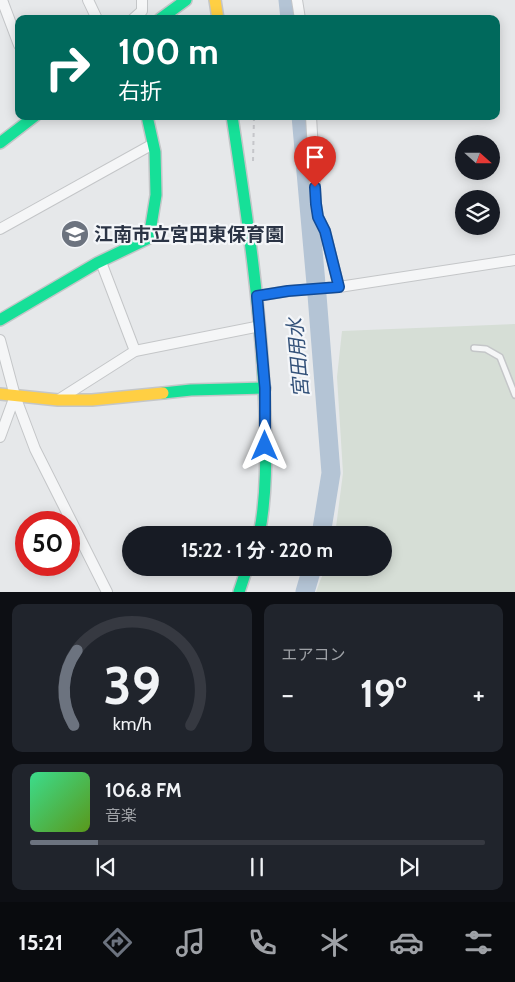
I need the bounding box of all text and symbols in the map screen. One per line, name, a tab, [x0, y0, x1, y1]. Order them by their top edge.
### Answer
text: 100 m	[118, 30, 219, 73]
icon: right	[35, 35, 100, 100]
text: 右折	[118, 78, 162, 105]
north arrow	[455, 135, 500, 180]
map controls	[455, 135, 500, 235]
pin	[294, 136, 336, 187]
icon: arrive	[301, 143, 329, 171]
button: layers	[455, 190, 500, 235]
school or university icon: 江南市立宮田東保育園	[60, 219, 90, 249]
place label: 江南市立宮田東保育園	[94, 223, 284, 246]
water label: 宮田用水	[282, 315, 313, 399]
position arrow	[238, 419, 290, 471]
speed limit sign: 50	[15, 511, 80, 576]
text: 15:22 · 1 分 · 220 m	[181, 539, 333, 562]
text: エアコン	[282, 645, 346, 664]
text: 39	[103, 654, 160, 717]
text: 19°	[360, 670, 406, 717]
text: −	[282, 677, 294, 711]
text: +	[473, 677, 485, 711]
text: km/h	[112, 713, 151, 734]
text: 106.8 FM	[105, 779, 182, 802]
text: 音楽	[105, 806, 137, 825]
icon: previous	[92, 853, 120, 881]
icon: pause	[243, 853, 271, 881]
icon: next	[395, 853, 423, 881]
icon: directions	[100, 925, 135, 960]
icon: music	[173, 925, 208, 960]
icon: phone	[245, 925, 280, 960]
icon: climate	[317, 925, 352, 960]
icon: car	[389, 925, 424, 960]
icon: filters	[461, 925, 496, 960]
text: 15:21	[19, 929, 63, 956]

